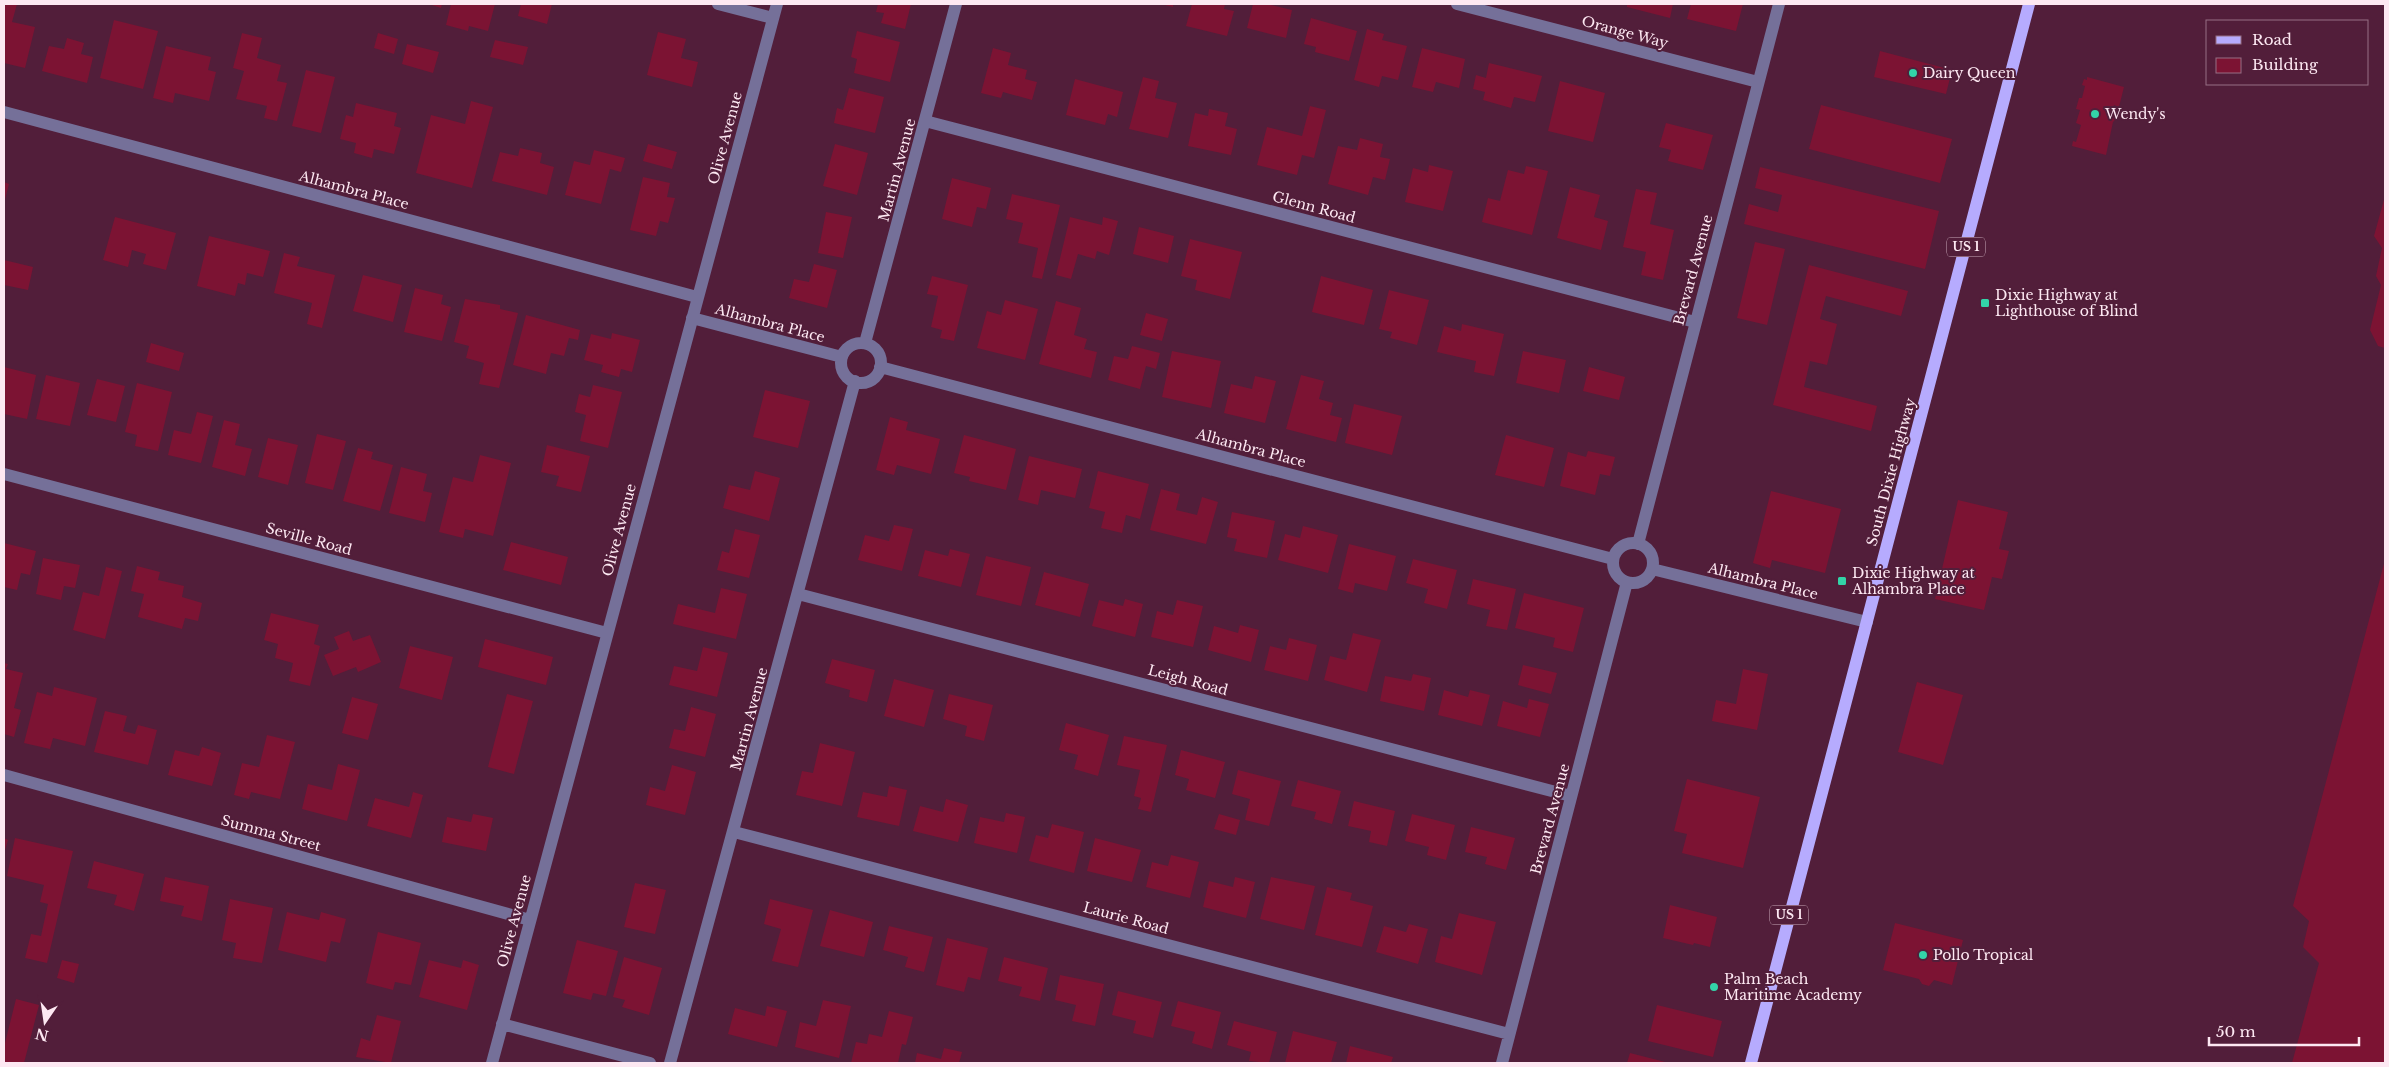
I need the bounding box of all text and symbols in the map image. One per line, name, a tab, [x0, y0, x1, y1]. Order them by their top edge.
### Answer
street label: Orange Way	[1580, 12, 1670, 52]
legend	[2206, 20, 2369, 85]
text: Road	[2252, 30, 2292, 49]
text: Building	[2252, 55, 2319, 74]
place label: Dairy Queen	[1923, 64, 2016, 82]
marker: Dairy Queen	[1907, 67, 1919, 79]
street label: Olive Avenue	[704, 90, 746, 186]
place label: Wendy's	[2104, 105, 2166, 123]
marker: Wendy's	[2089, 108, 2101, 120]
street label: Martin Avenue	[875, 116, 919, 224]
street label: Alhambra Place	[296, 166, 411, 213]
street label: Glenn Road	[1270, 187, 1358, 227]
street label: Brevard Avenue	[1670, 213, 1716, 327]
road number: US 1	[1947, 238, 1985, 256]
place label: Dixie Highway at Lighthouse of Blind	[1995, 286, 2138, 320]
marker: Dixie Highway at Lighthouse of Blind	[1979, 297, 1991, 309]
street label: Alhambra Place	[712, 299, 827, 346]
street label: South Dixie Highway	[1863, 396, 1919, 548]
street label: Alhambra Place	[1193, 424, 1308, 471]
street label: Olive Avenue	[598, 482, 640, 578]
street label: Seville Road	[264, 519, 355, 559]
street label: Alhambra Place	[1705, 558, 1820, 603]
place label: Dixie Highway at Alhambra Place	[1851, 564, 1976, 598]
marker: Dixie Highway at Alhambra Place	[1836, 575, 1848, 587]
street label: Leigh Road	[1146, 661, 1231, 699]
street label: Martin Avenue	[727, 665, 771, 773]
street label: Brevard Avenue	[1527, 762, 1573, 876]
street label: Summa Street	[219, 811, 323, 855]
street label: Olive Avenue	[493, 873, 535, 969]
street label: Laurie Road	[1081, 898, 1171, 938]
road number: US 1	[1770, 906, 1808, 924]
place label: Pollo Tropical	[1933, 946, 2034, 964]
marker: Pollo Tropical	[1917, 949, 1929, 961]
place label: Palm Beach Maritime Academy	[1724, 970, 1862, 1004]
marker: Palm Beach Maritime Academy	[1708, 981, 1720, 993]
north arrow	[20, 997, 70, 1047]
scale bar	[2209, 1014, 2359, 1046]
text: 50 m	[2216, 1022, 2256, 1041]
text: N	[34, 1024, 51, 1045]

